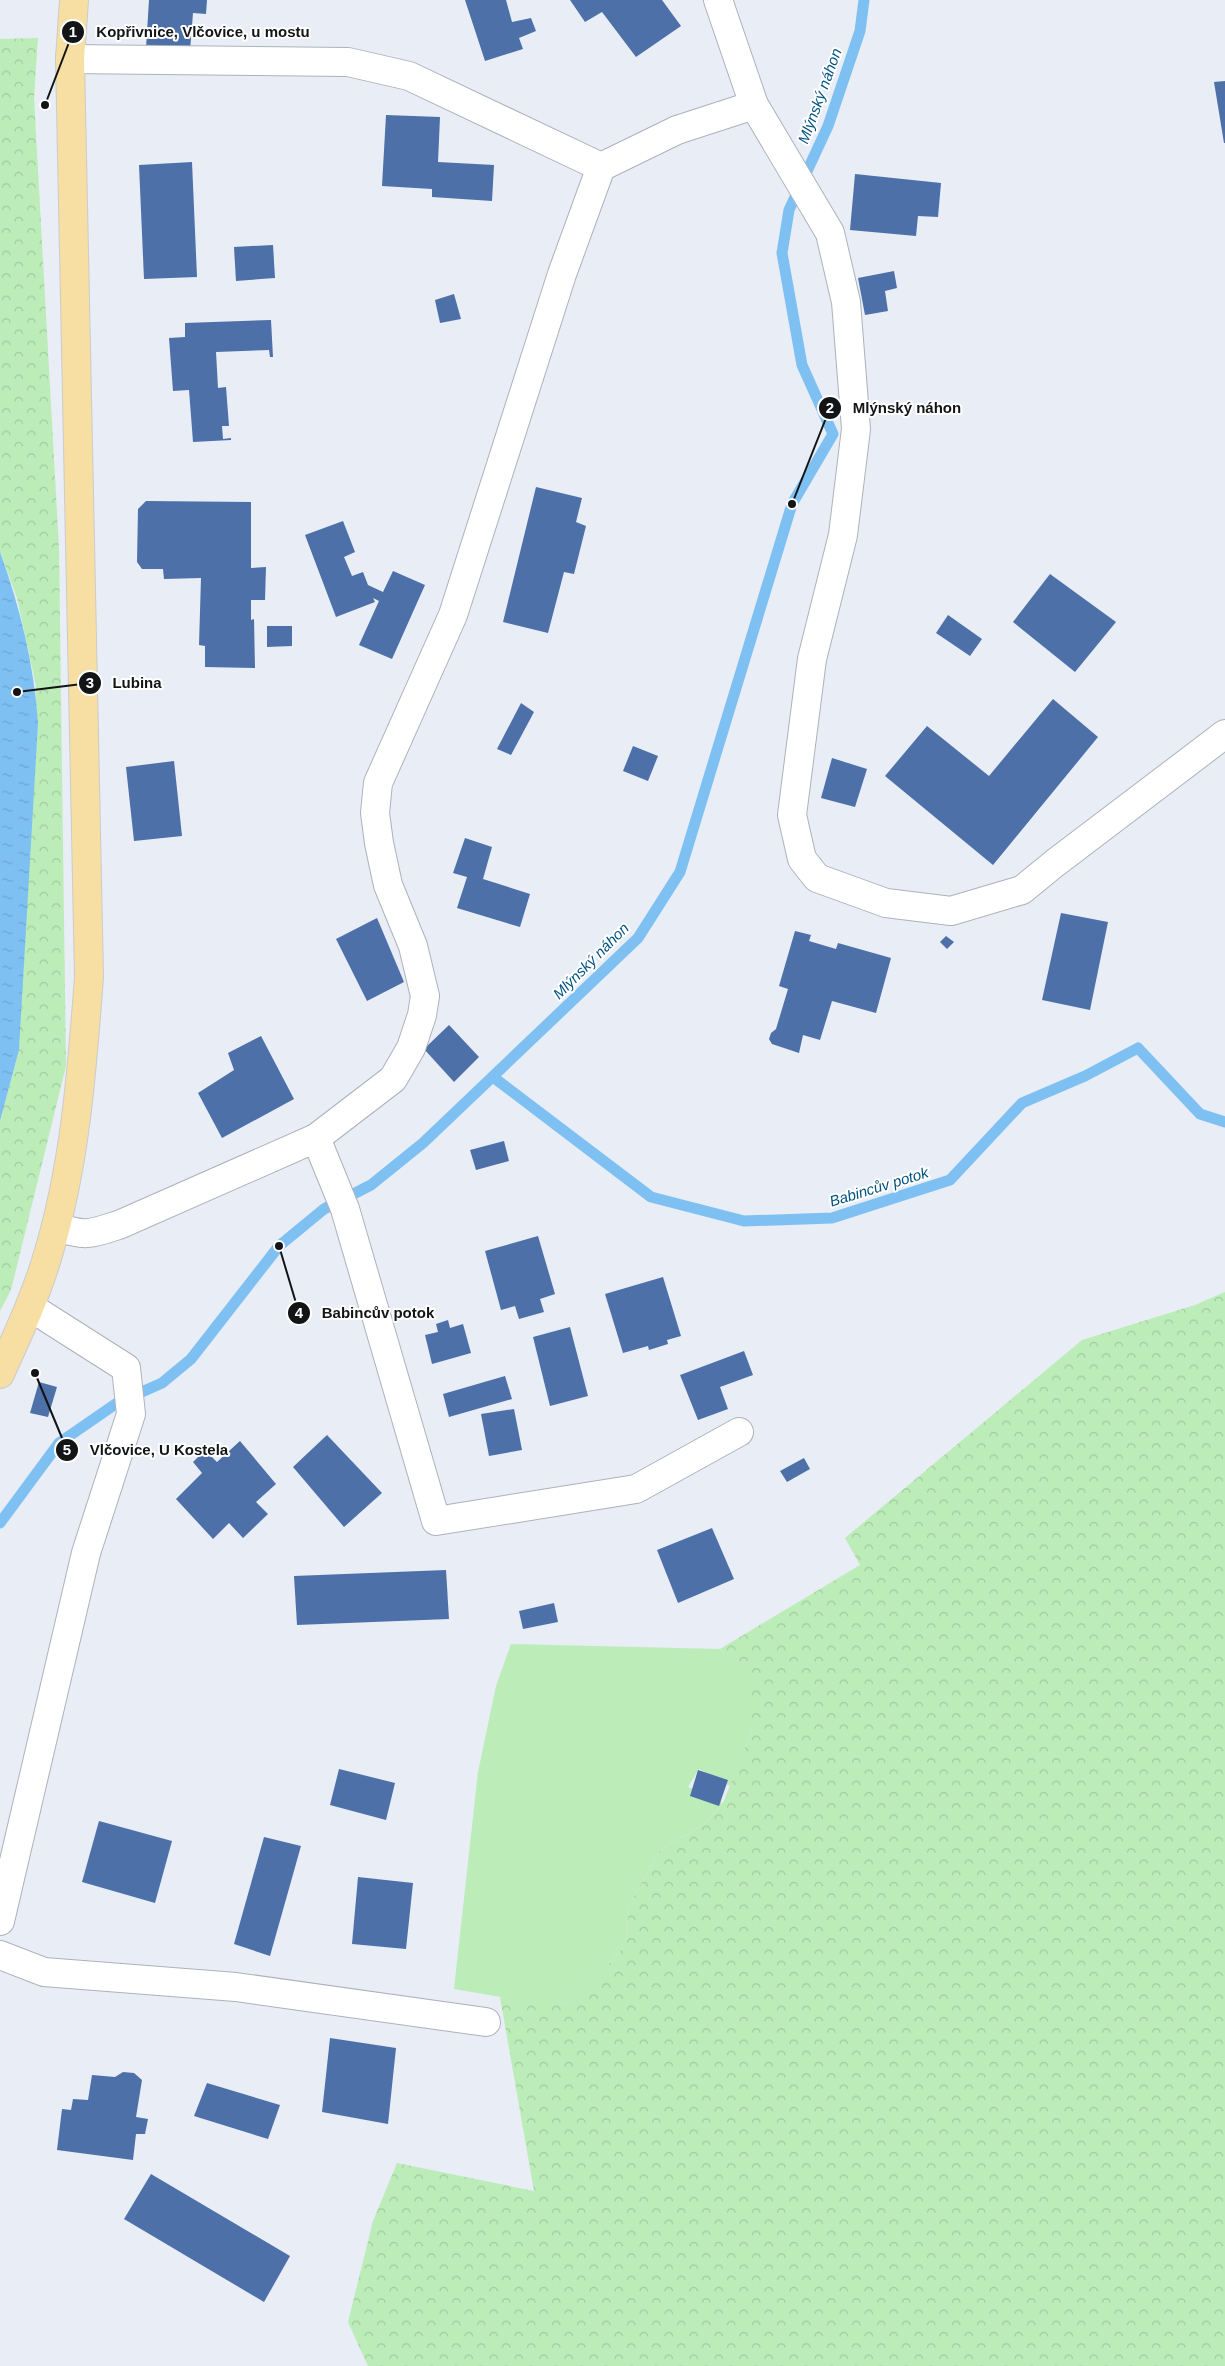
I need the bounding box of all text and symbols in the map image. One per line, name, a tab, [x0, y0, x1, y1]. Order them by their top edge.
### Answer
callout: Kopřivnice, Vlčovice, u mostu	[61, 17, 319, 47]
text: 1	[69, 23, 77, 40]
text: Kopřivnice, Vlčovice, u mostu	[96, 23, 310, 40]
water label: Mlýnský náhon	[794, 46, 845, 146]
callout: Mlýnský náhon	[817, 393, 971, 423]
text: 2	[826, 399, 834, 416]
text: Mlýnský náhon	[853, 399, 961, 416]
callout: Lubina	[77, 668, 171, 698]
text: 3	[86, 674, 94, 691]
text: Lubina	[112, 674, 162, 691]
water label: Mlýnský náhon	[549, 919, 632, 1002]
water label: Babincův potok	[827, 1163, 932, 1210]
callout: Babincův potok	[287, 1298, 444, 1328]
text: 4	[295, 1304, 304, 1321]
text: Babincův potok	[322, 1304, 435, 1321]
callout: Vlčovice, U Kostela	[54, 1435, 238, 1465]
text: 5	[63, 1441, 71, 1458]
text: Vlčovice, U Kostela	[90, 1441, 229, 1458]

